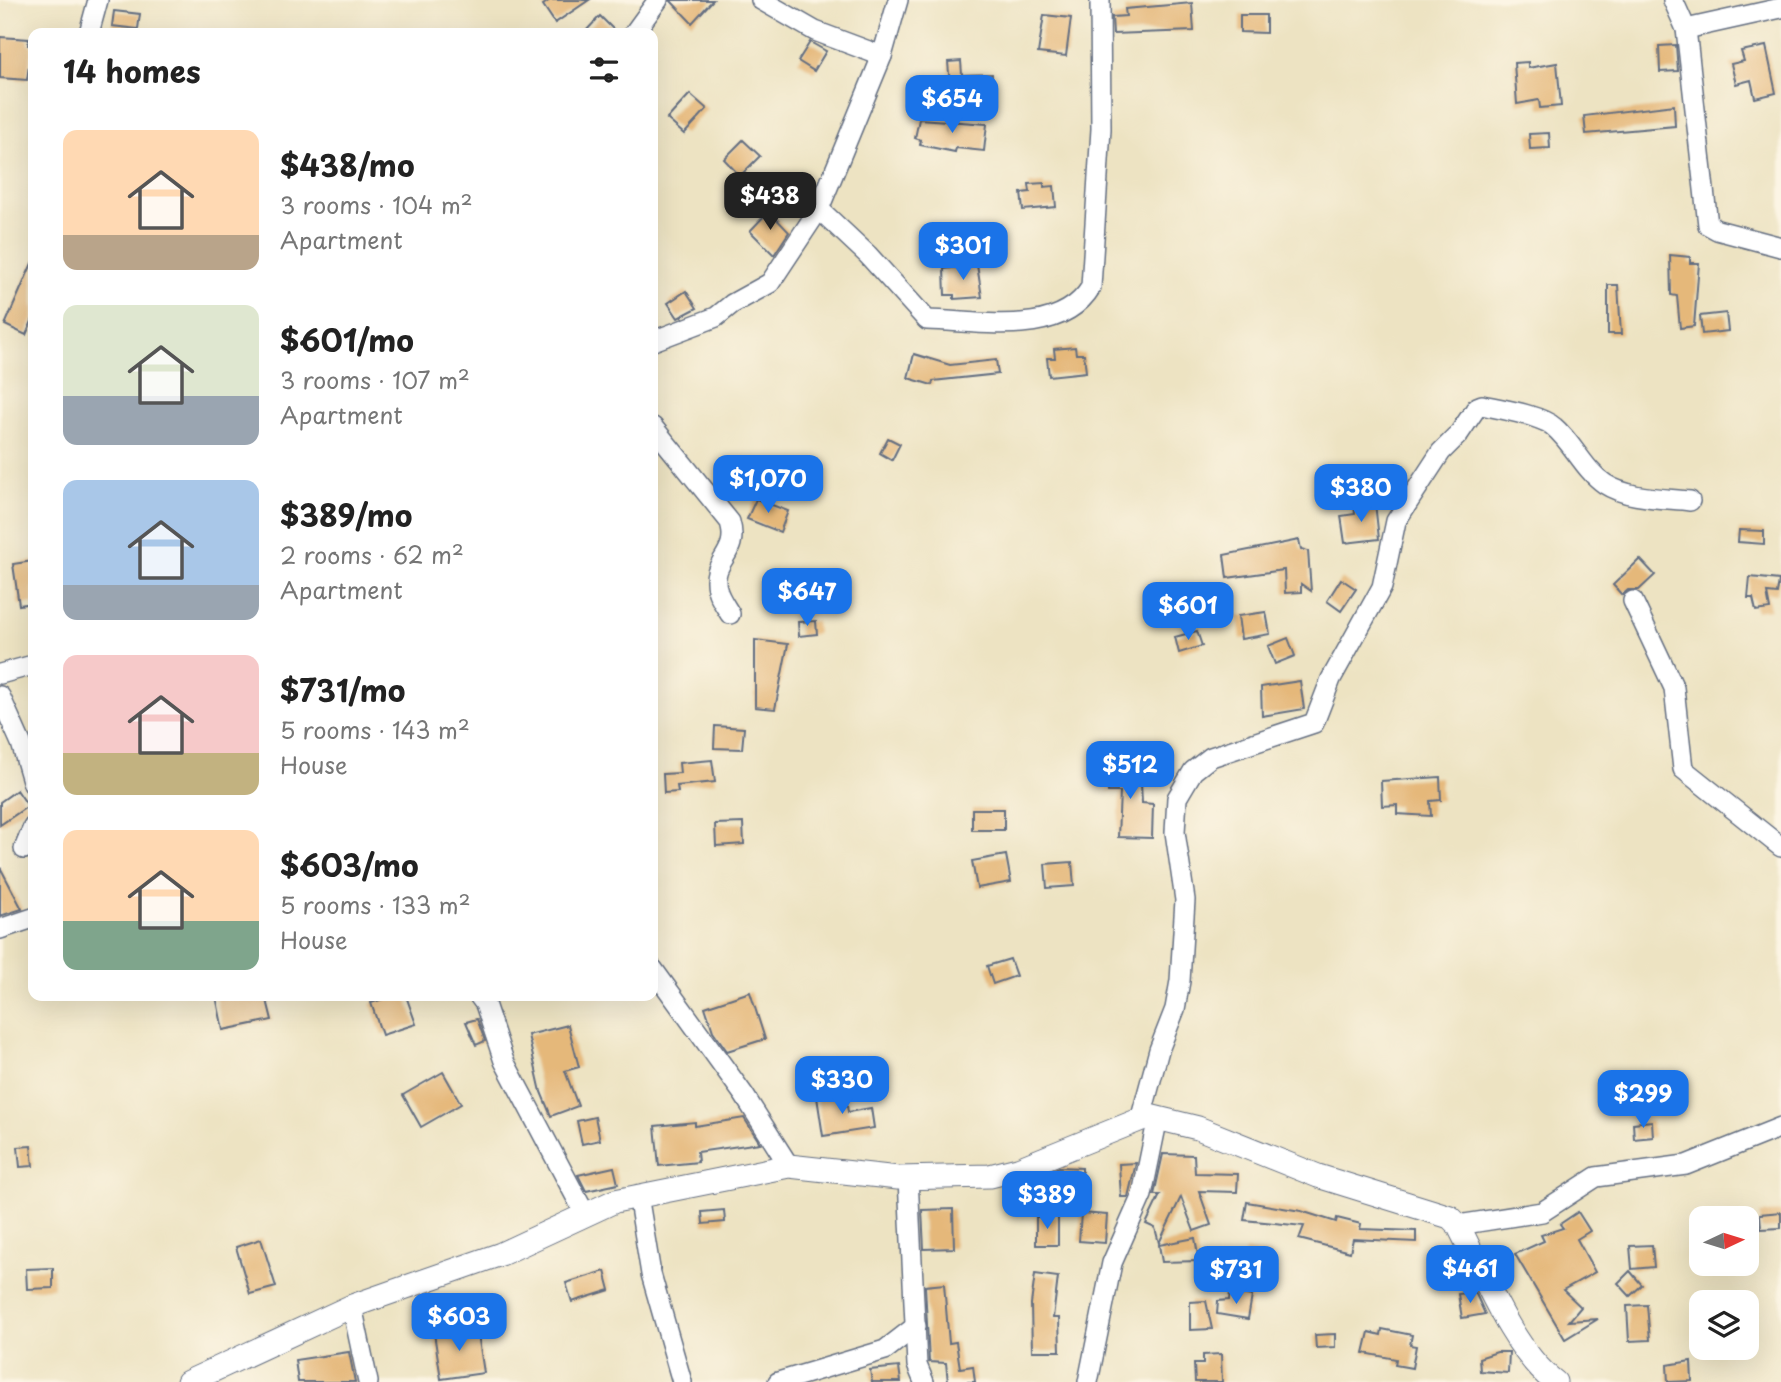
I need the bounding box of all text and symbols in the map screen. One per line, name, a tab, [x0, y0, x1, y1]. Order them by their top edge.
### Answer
text: 14 homes	[63, 48, 201, 93]
icon: filters	[585, 51, 623, 89]
pin: $654	[911, 76, 993, 135]
text: $654	[921, 80, 983, 115]
text: $438/mo	[280, 142, 415, 187]
icon: home	[119, 158, 203, 242]
pin: $438	[729, 173, 811, 232]
text: $438	[740, 177, 800, 212]
text: 3 rooms · 104 m²	[280, 187, 473, 222]
text: Apartment	[280, 222, 403, 257]
pin: $301	[922, 222, 1004, 282]
text: $301	[935, 227, 991, 262]
text: $601/mo	[280, 317, 414, 362]
icon: home	[119, 333, 203, 417]
text: 3 rooms · 107 m²	[280, 362, 470, 397]
text: Apartment	[280, 397, 403, 432]
pin: $1,070	[711, 456, 825, 515]
text: $1,070	[729, 460, 807, 495]
pin: $380	[1320, 464, 1402, 524]
text: $380	[1330, 469, 1392, 504]
text: $389/mo	[280, 492, 412, 537]
icon: home	[119, 508, 203, 592]
text: 2 rooms · 62 m²	[280, 537, 464, 572]
pin: $647	[766, 568, 848, 628]
text: Apartment	[280, 572, 403, 607]
text: $647	[778, 573, 836, 608]
pin: $601	[1147, 582, 1229, 642]
text: $601	[1158, 587, 1218, 622]
text: $731/mo	[280, 667, 405, 712]
icon: home	[119, 683, 203, 767]
text: 5 rooms · 143 m²	[280, 712, 470, 747]
pin: $512	[1089, 742, 1171, 801]
text: $512	[1102, 746, 1158, 781]
text: House	[280, 747, 347, 782]
text: $603/mo	[280, 842, 419, 887]
icon: home	[119, 858, 203, 942]
text: 5 rooms · 133 m²	[280, 887, 471, 922]
text: House	[280, 922, 347, 957]
pin: $330	[801, 1056, 883, 1116]
text: $330	[811, 1061, 873, 1096]
pin: $299	[1602, 1070, 1684, 1130]
text: $299	[1614, 1075, 1672, 1110]
pin: $389	[1006, 1172, 1088, 1231]
text: $389	[1018, 1176, 1076, 1211]
north arrow	[1689, 1206, 1759, 1276]
map controls	[1689, 1206, 1759, 1360]
pin: $731	[1195, 1246, 1277, 1306]
pin: $461	[1429, 1246, 1511, 1305]
text: $461	[1442, 1250, 1498, 1285]
text: $731	[1210, 1251, 1262, 1286]
button: layers	[1689, 1290, 1759, 1360]
pin: $603	[418, 1294, 500, 1353]
text: $603	[428, 1298, 490, 1333]

